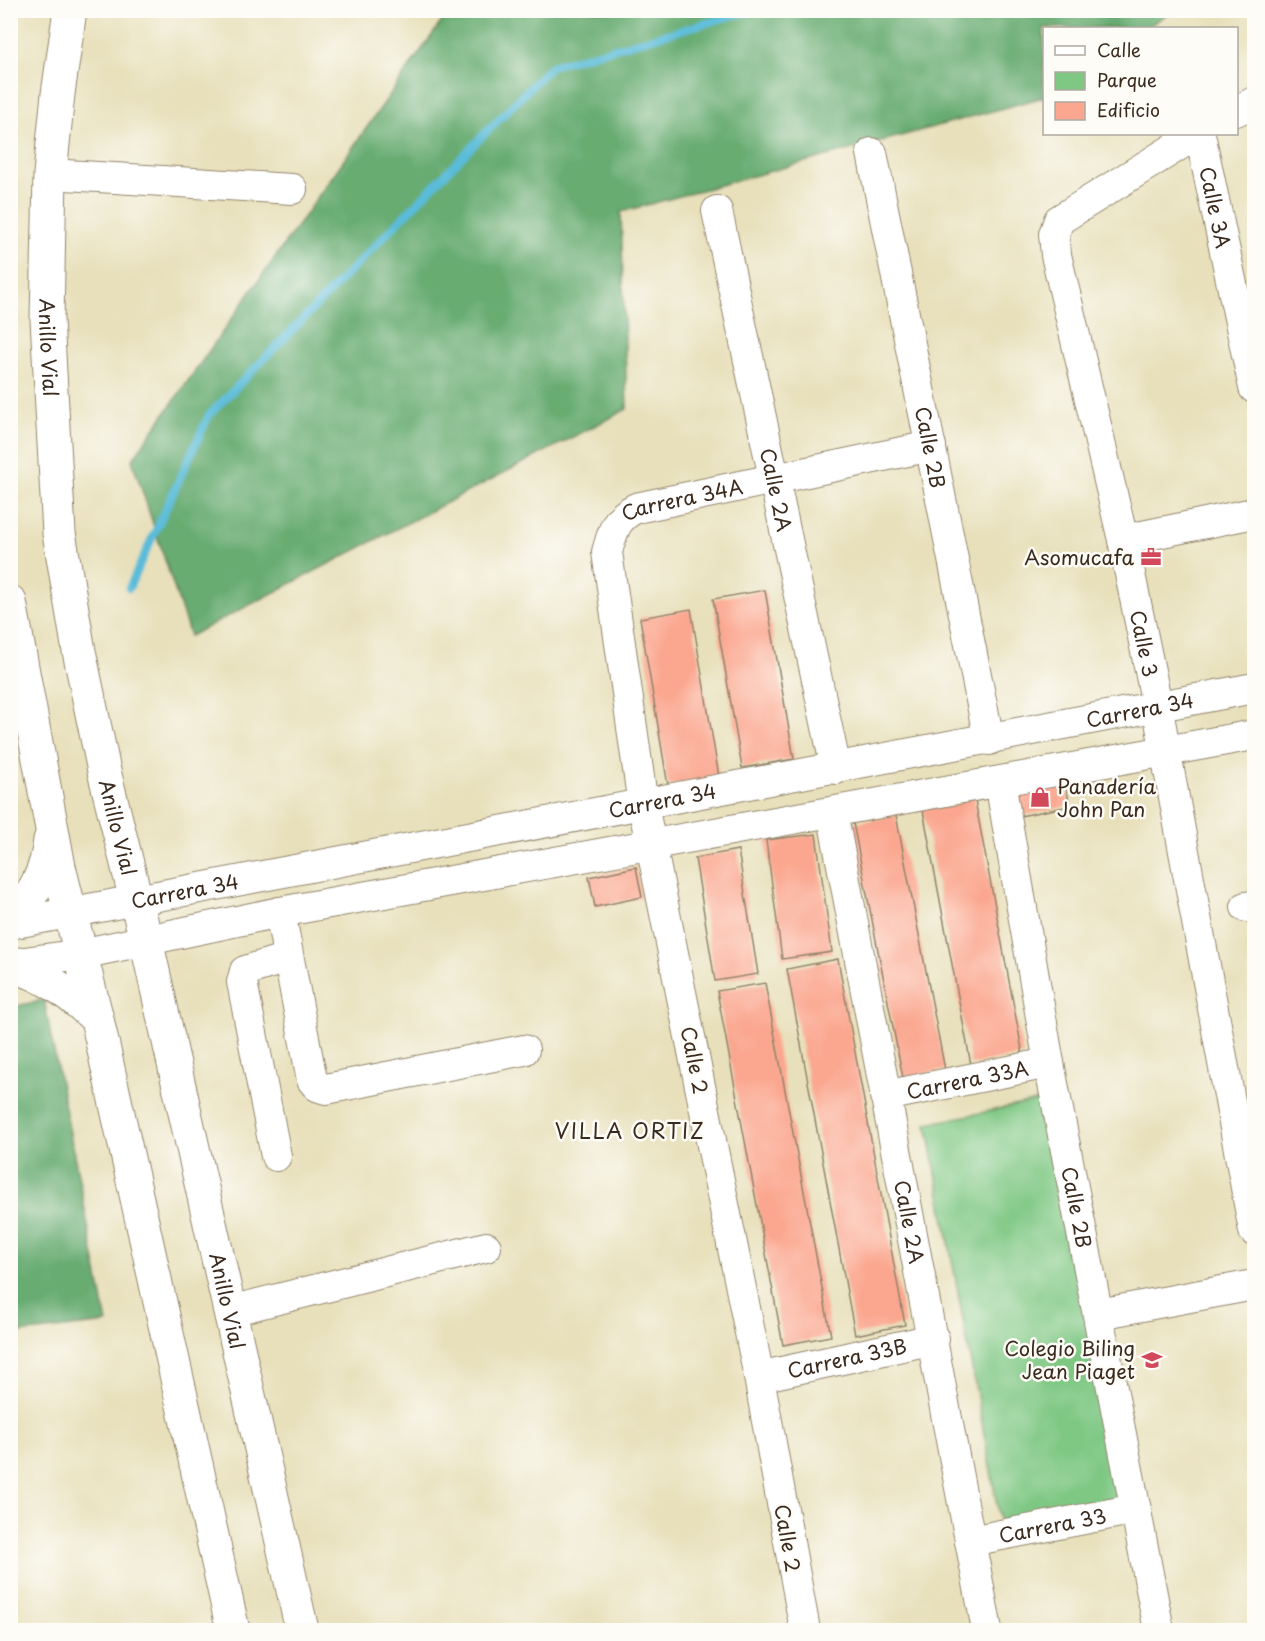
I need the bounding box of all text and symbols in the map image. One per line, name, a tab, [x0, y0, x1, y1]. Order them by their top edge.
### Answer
legend	[1043, 27, 1238, 135]
text: Calle	[1097, 36, 1141, 63]
text: Parque	[1097, 66, 1157, 93]
text: Edificio	[1097, 96, 1160, 123]
street label: Calle 3A	[1192, 164, 1239, 251]
street label: Anillo Vial	[32, 298, 66, 397]
street label: Calle 2B	[908, 404, 953, 491]
street label: Calle 2A	[753, 445, 800, 534]
street label: Carrera 34A	[615, 471, 745, 528]
place label: Asomucafa	[1024, 542, 1134, 572]
office icon: Asomucafa	[1139, 545, 1163, 569]
street label: Calle 3	[1123, 607, 1166, 680]
street label: Carrera 34	[1084, 685, 1196, 735]
place label: Panadería John Pan	[1057, 771, 1156, 824]
street label: Carrera 34	[606, 775, 719, 825]
street label: Anillo Vial	[92, 776, 144, 879]
shop icon: Panadería John Pan	[1028, 785, 1052, 809]
street label: Carrera 34	[129, 866, 241, 916]
street label: Calle 2	[674, 1024, 716, 1096]
street label: Carrera 33A	[904, 1053, 1031, 1106]
district label: VILLA ORTIZ	[555, 1114, 705, 1146]
street label: Calle 2B	[1054, 1164, 1100, 1250]
street label: Calle 2A	[887, 1177, 932, 1266]
street label: Anillo Vial	[202, 1250, 253, 1352]
street label: Carrera 33B	[785, 1330, 909, 1385]
place label: Colegio Biling Jean Piaget	[1004, 1333, 1135, 1386]
school or university icon: Colegio Biling Jean Piaget	[1140, 1348, 1164, 1372]
street label: Carrera 33	[996, 1500, 1109, 1550]
street label: Calle 2	[767, 1502, 809, 1574]

